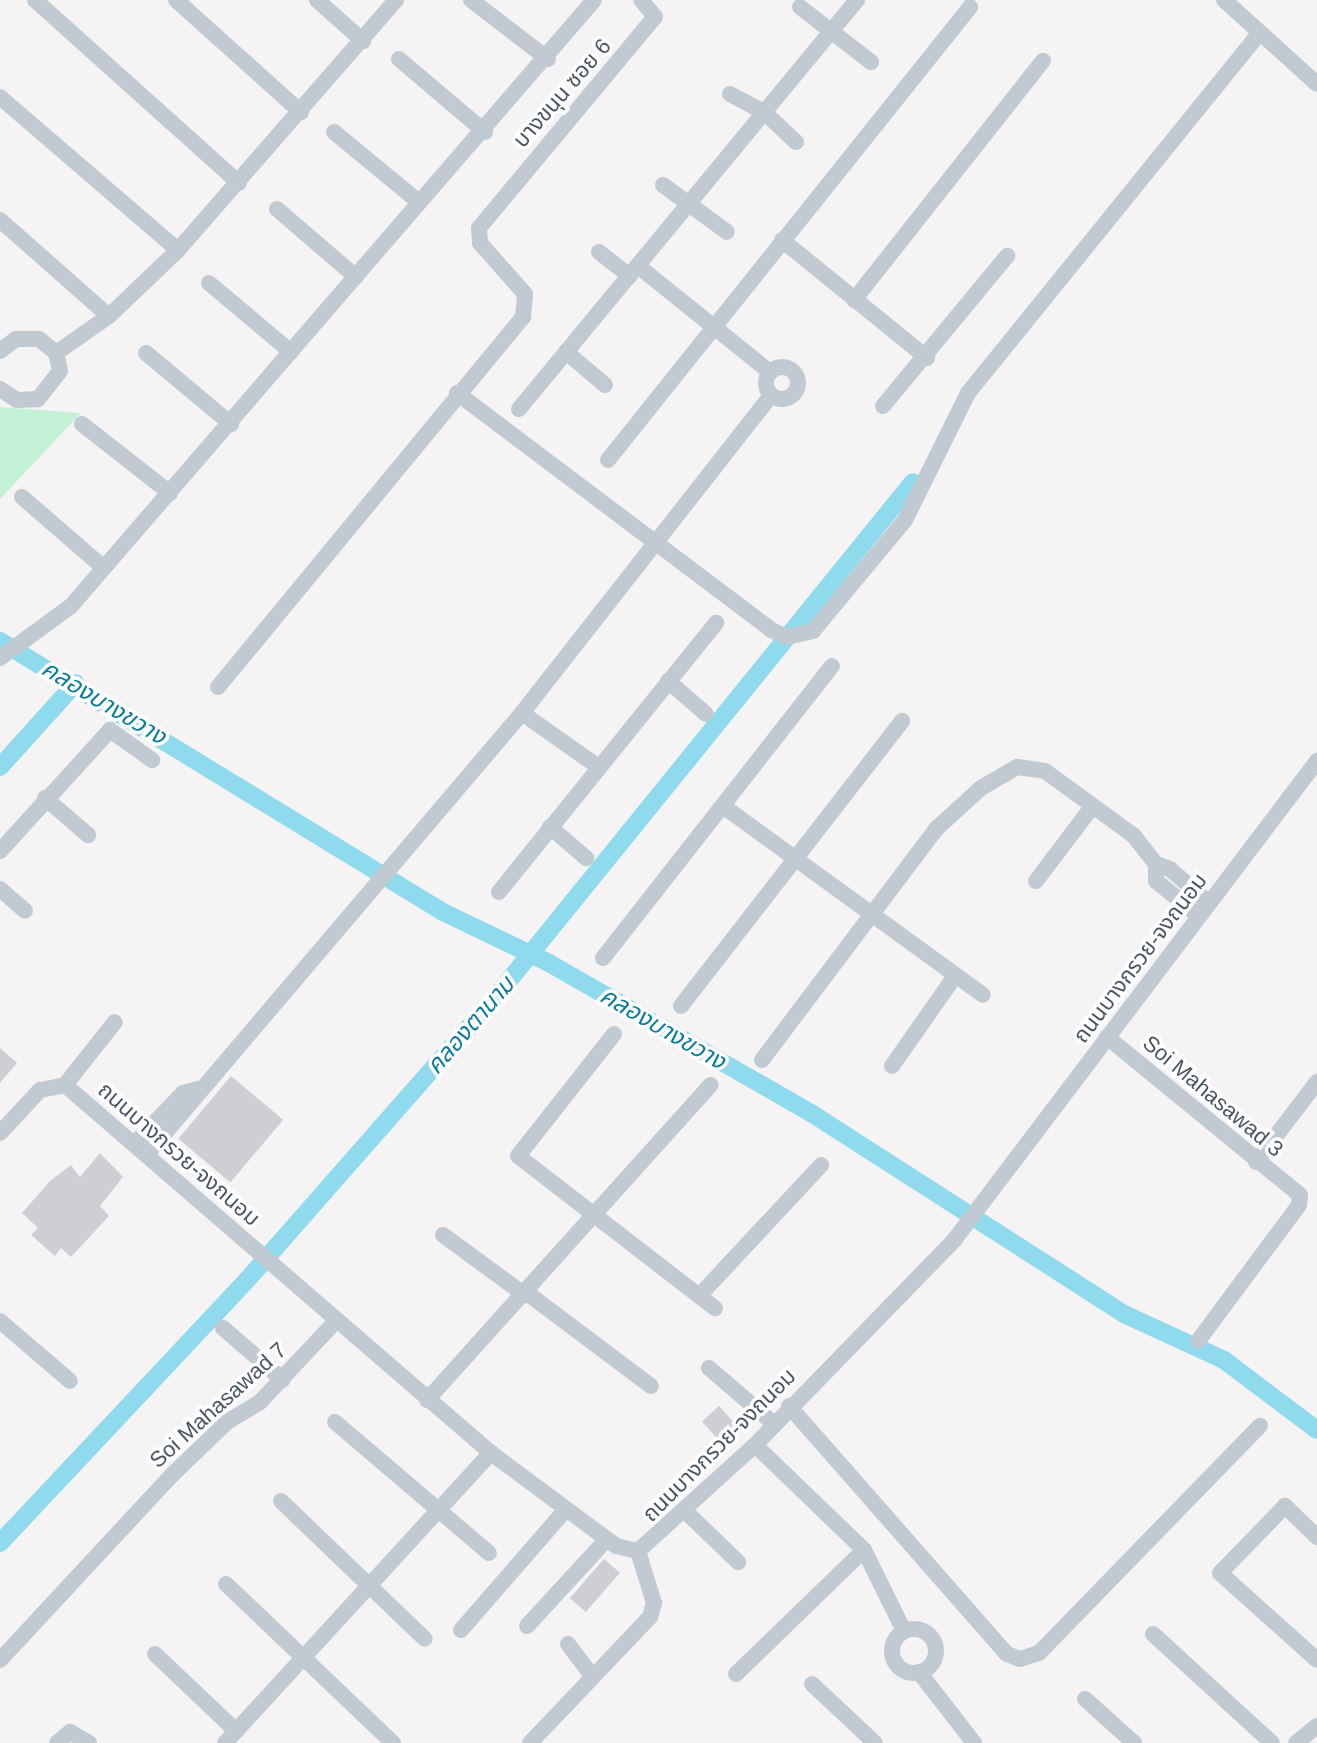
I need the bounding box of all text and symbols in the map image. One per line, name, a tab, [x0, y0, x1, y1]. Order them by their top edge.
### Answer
street label: บางขนุน ซอย 6	[508, 33, 616, 153]
water label: คลองบางขวาง	[37, 654, 171, 750]
street label: ถนนบางกรวย-จงถนอม	[1068, 868, 1212, 1048]
water label: คลองตานาม	[420, 971, 520, 1079]
water label: คลองบางขวาง	[595, 981, 731, 1075]
street label: Soi Mahasawad 3	[1138, 1030, 1288, 1162]
street label: ถนนบางกรวย-จงถนอม	[93, 1077, 265, 1231]
street label: Soi Mahasawad 7	[144, 1337, 292, 1473]
street label: ถนนบางกรวย-จงถนอม	[637, 1363, 801, 1527]

